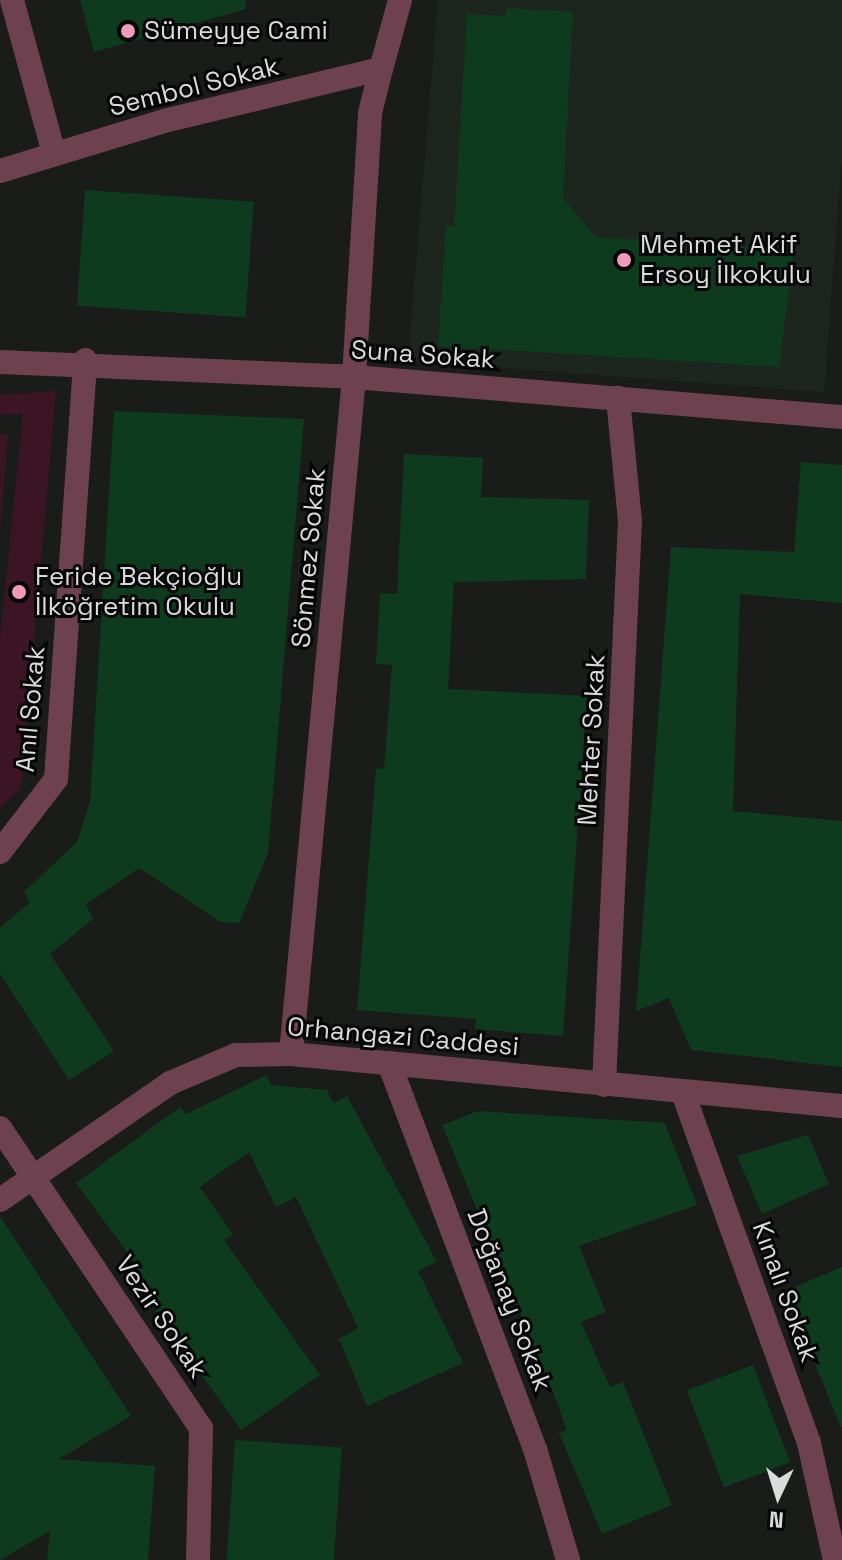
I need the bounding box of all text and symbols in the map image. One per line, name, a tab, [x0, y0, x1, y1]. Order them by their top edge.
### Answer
place label: Sümeyye Cami	[144, 15, 328, 47]
marker: Sümeyye Cami	[119, 22, 137, 40]
street label: Sembol Sokak	[106, 51, 282, 123]
place label: Mehmet Akif Ersoy İlkokulu	[640, 229, 811, 290]
marker: Mehmet Akif Ersoy İlkokulu	[615, 251, 633, 269]
street label: Suna Sokak	[350, 334, 496, 376]
street label: Sönmez Sokak	[286, 467, 332, 649]
place label: Feride Bekçioğlu İlköğretim Okulu	[35, 561, 242, 622]
marker: Feride Bekçioğlu İlköğretim Okulu	[10, 583, 28, 601]
street label: Anıl Sokak	[10, 645, 52, 773]
street label: Mehter Sokak	[572, 654, 612, 826]
street label: Orhangazi Caddesi	[286, 1011, 520, 1063]
street label: Doğanay Sokak	[460, 1204, 558, 1396]
street label: Kınalı Sokak	[745, 1218, 825, 1366]
street label: Vezir Sokak	[109, 1250, 213, 1384]
north arrow	[738, 1456, 818, 1536]
text: N	[768, 1505, 785, 1534]

